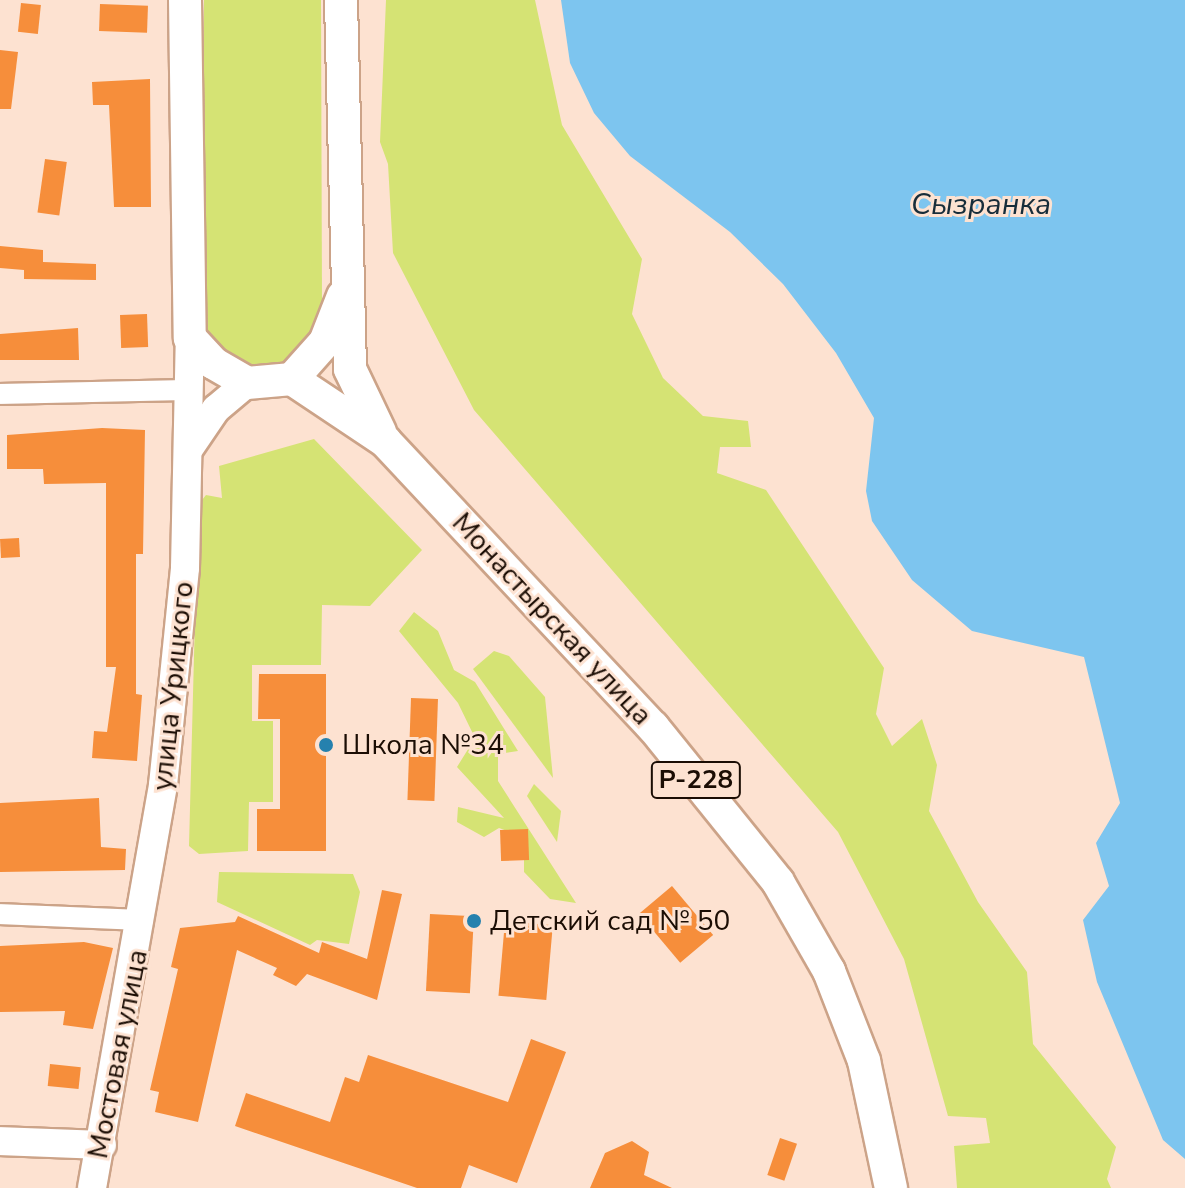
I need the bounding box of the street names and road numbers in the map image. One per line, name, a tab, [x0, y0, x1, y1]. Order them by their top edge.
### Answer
street label: Монастырская улица	[445, 506, 659, 732]
street label: улица Урицкого	[145, 580, 201, 792]
road number: Р-228	[650, 758, 742, 802]
street label: Мостовая улица	[81, 947, 155, 1161]

